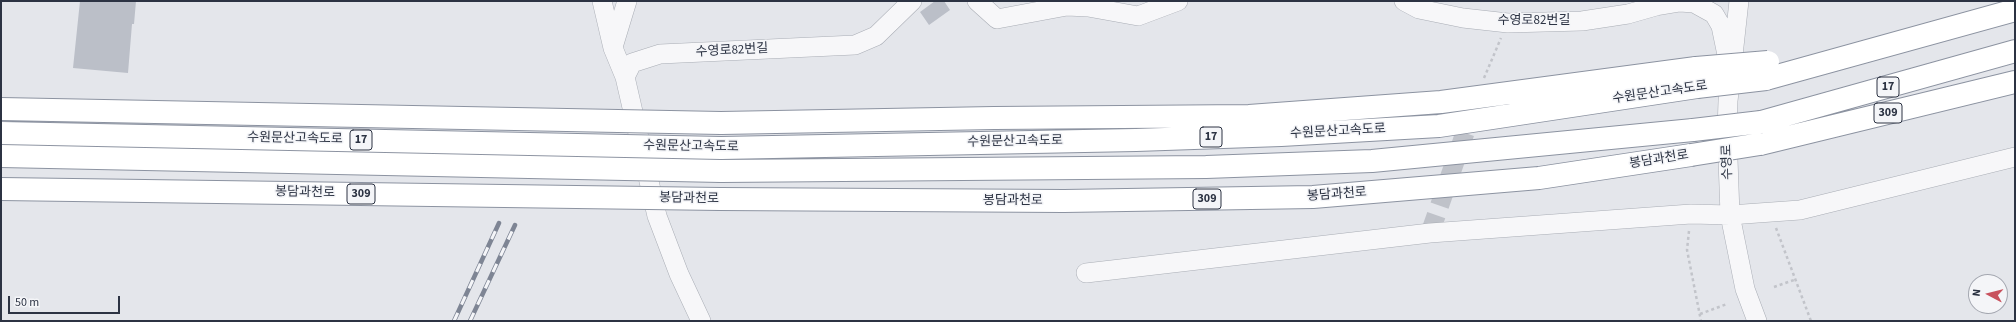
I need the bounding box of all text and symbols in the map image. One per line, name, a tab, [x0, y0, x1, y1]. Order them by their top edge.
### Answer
street label: 수영로82번길	[1498, 13, 1570, 29]
street label: 수영로82번길	[695, 41, 769, 61]
road number: 17	[1877, 77, 1899, 97]
street label: 수원문산고속도로	[1612, 79, 1708, 107]
road number: 309	[1874, 103, 1902, 123]
street label: 수원문산고속도로	[1290, 122, 1386, 142]
road number: 17	[1200, 127, 1222, 147]
street label: 수원문산고속도로	[247, 130, 343, 148]
road number: 17	[350, 130, 372, 150]
street label: 수원문산고속도로	[967, 133, 1063, 151]
street label: 수원문산고속도로	[643, 138, 739, 156]
street label: 수영로	[1720, 144, 1736, 180]
street label: 봉담과천로	[1628, 148, 1690, 172]
road number: 309	[347, 184, 375, 204]
street label: 봉담과천로	[275, 185, 335, 201]
street label: 봉담과천로	[1307, 185, 1367, 205]
road number: 309	[1193, 189, 1221, 209]
street label: 봉담과천로	[659, 191, 719, 207]
street label: 봉담과천로	[983, 193, 1043, 209]
north arrow	[1968, 274, 2008, 314]
scale bar	[10, 288, 122, 314]
text: N	[1969, 288, 1984, 297]
text: 50 m	[15, 294, 39, 311]

